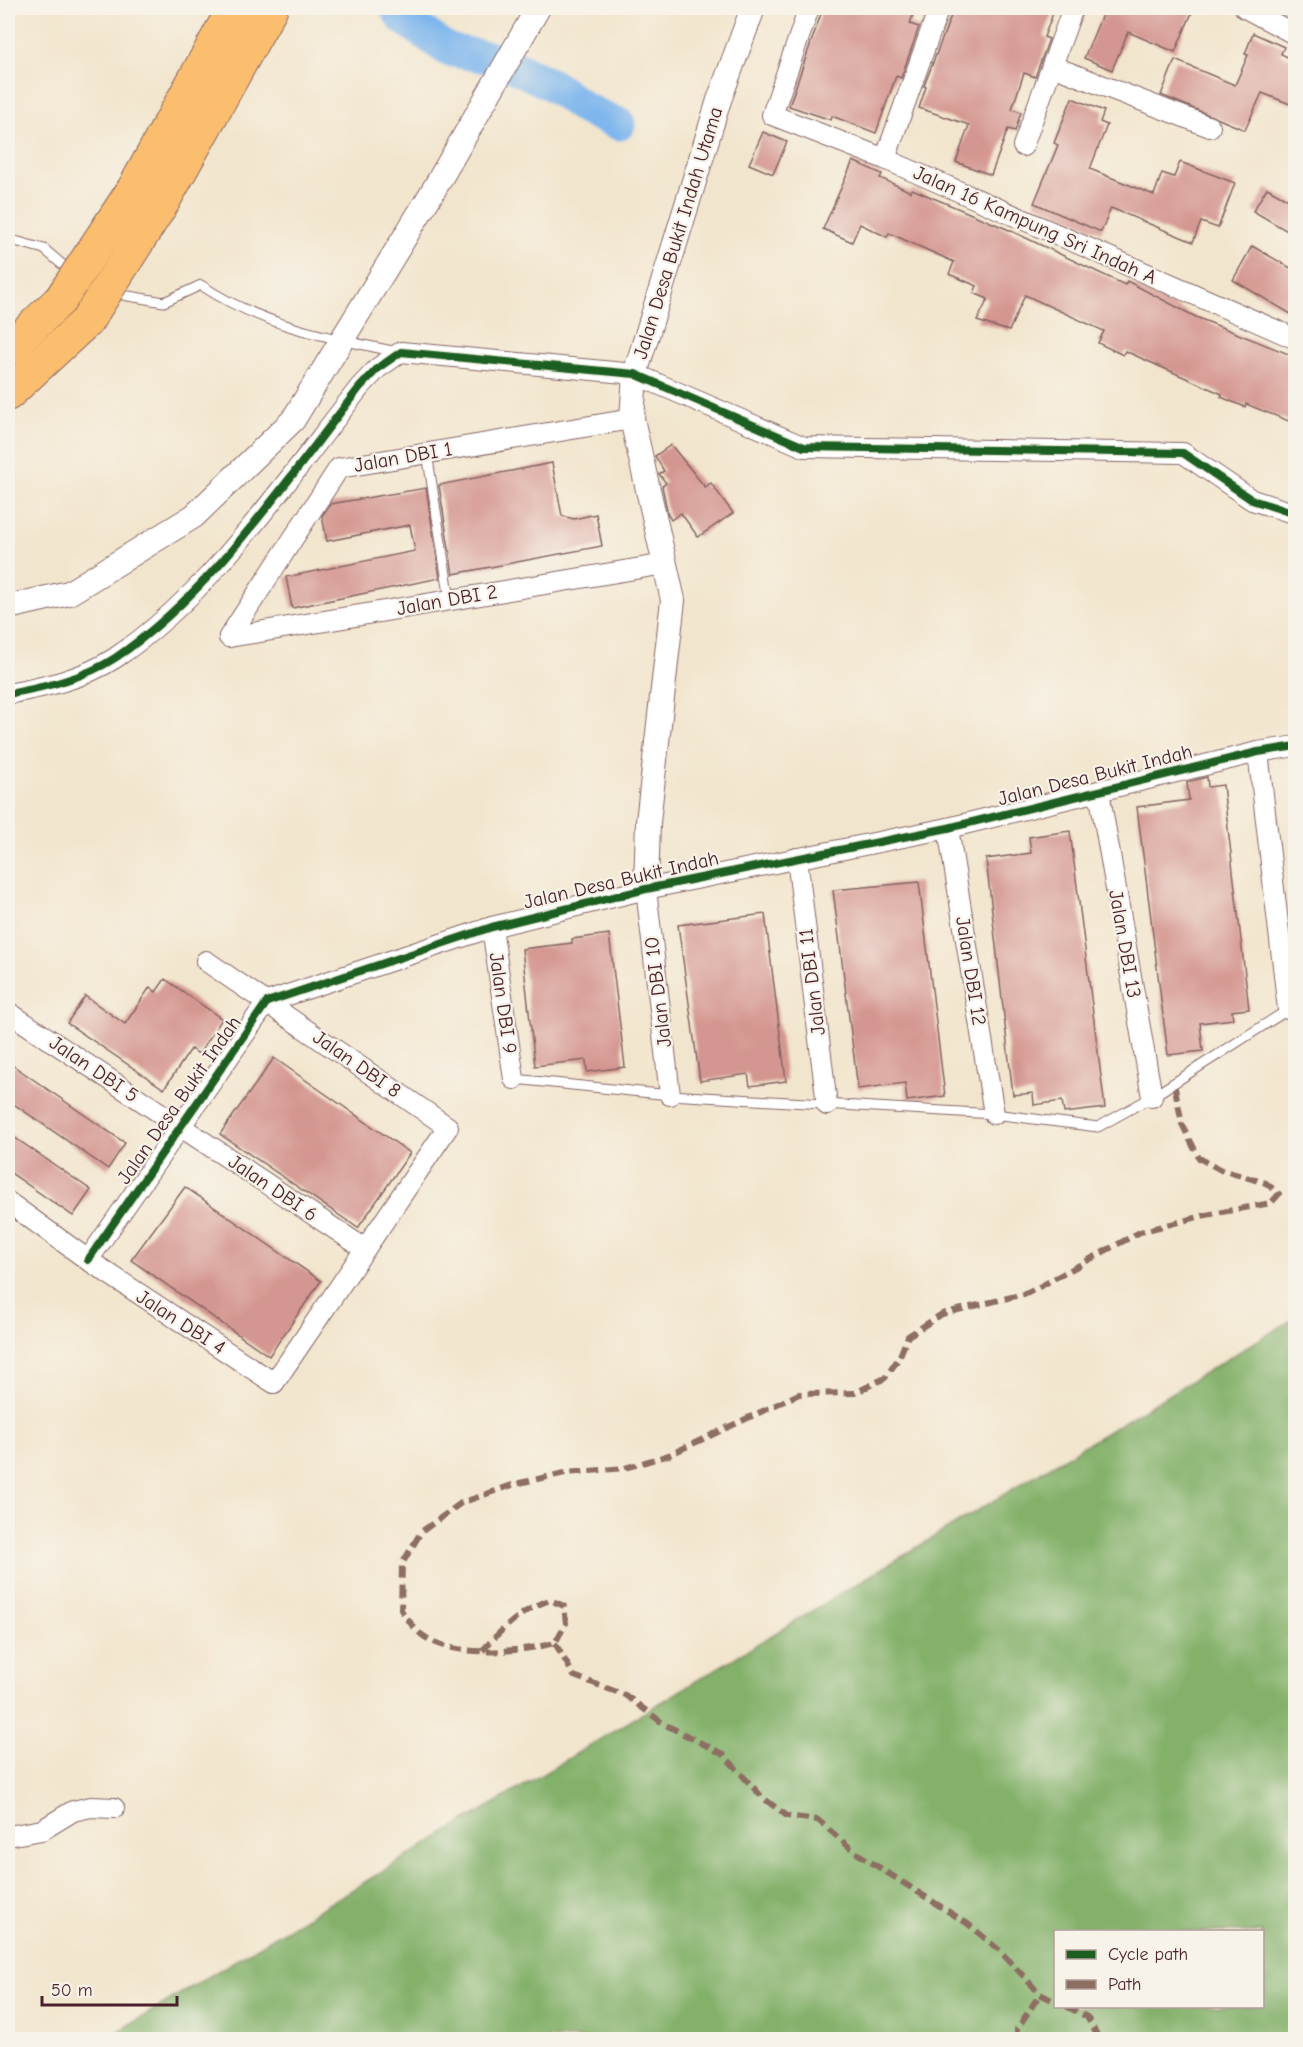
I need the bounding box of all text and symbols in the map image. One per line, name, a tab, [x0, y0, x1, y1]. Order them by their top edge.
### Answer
street label: Jalan Desa Bukit Indah Utama	[629, 104, 727, 362]
street label: Jalan 16 Kampung Sri Indah A	[910, 161, 1160, 289]
street label: Jalan DBI 1	[352, 437, 454, 477]
street label: Jalan DBI 2	[395, 580, 499, 620]
street label: Jalan Desa Bukit Indah	[995, 740, 1195, 810]
street label: Jalan Desa Bukit Indah	[521, 846, 721, 914]
street label: Jalan DBI 13	[1104, 888, 1146, 1000]
street label: Jalan DBI 12	[951, 915, 991, 1027]
street label: Jalan DBI 11	[794, 927, 830, 1037]
street label: Jalan DBI 10	[640, 935, 676, 1049]
street label: Jalan DBI 9	[485, 951, 521, 1055]
street label: Jalan Desa Bukit Indah	[112, 1012, 246, 1188]
street label: Jalan DBI 8	[309, 1025, 405, 1103]
street label: Jalan DBI 5	[45, 1031, 143, 1107]
street label: Jalan DBI 6	[224, 1150, 322, 1226]
street label: Jalan DBI 4	[132, 1285, 230, 1359]
legend	[1054, 1930, 1264, 2008]
text: Cycle path	[1108, 1944, 1188, 1965]
scale bar	[42, 1969, 177, 2007]
text: Path	[1108, 1974, 1141, 1995]
text: 50 m	[51, 1980, 93, 2001]

